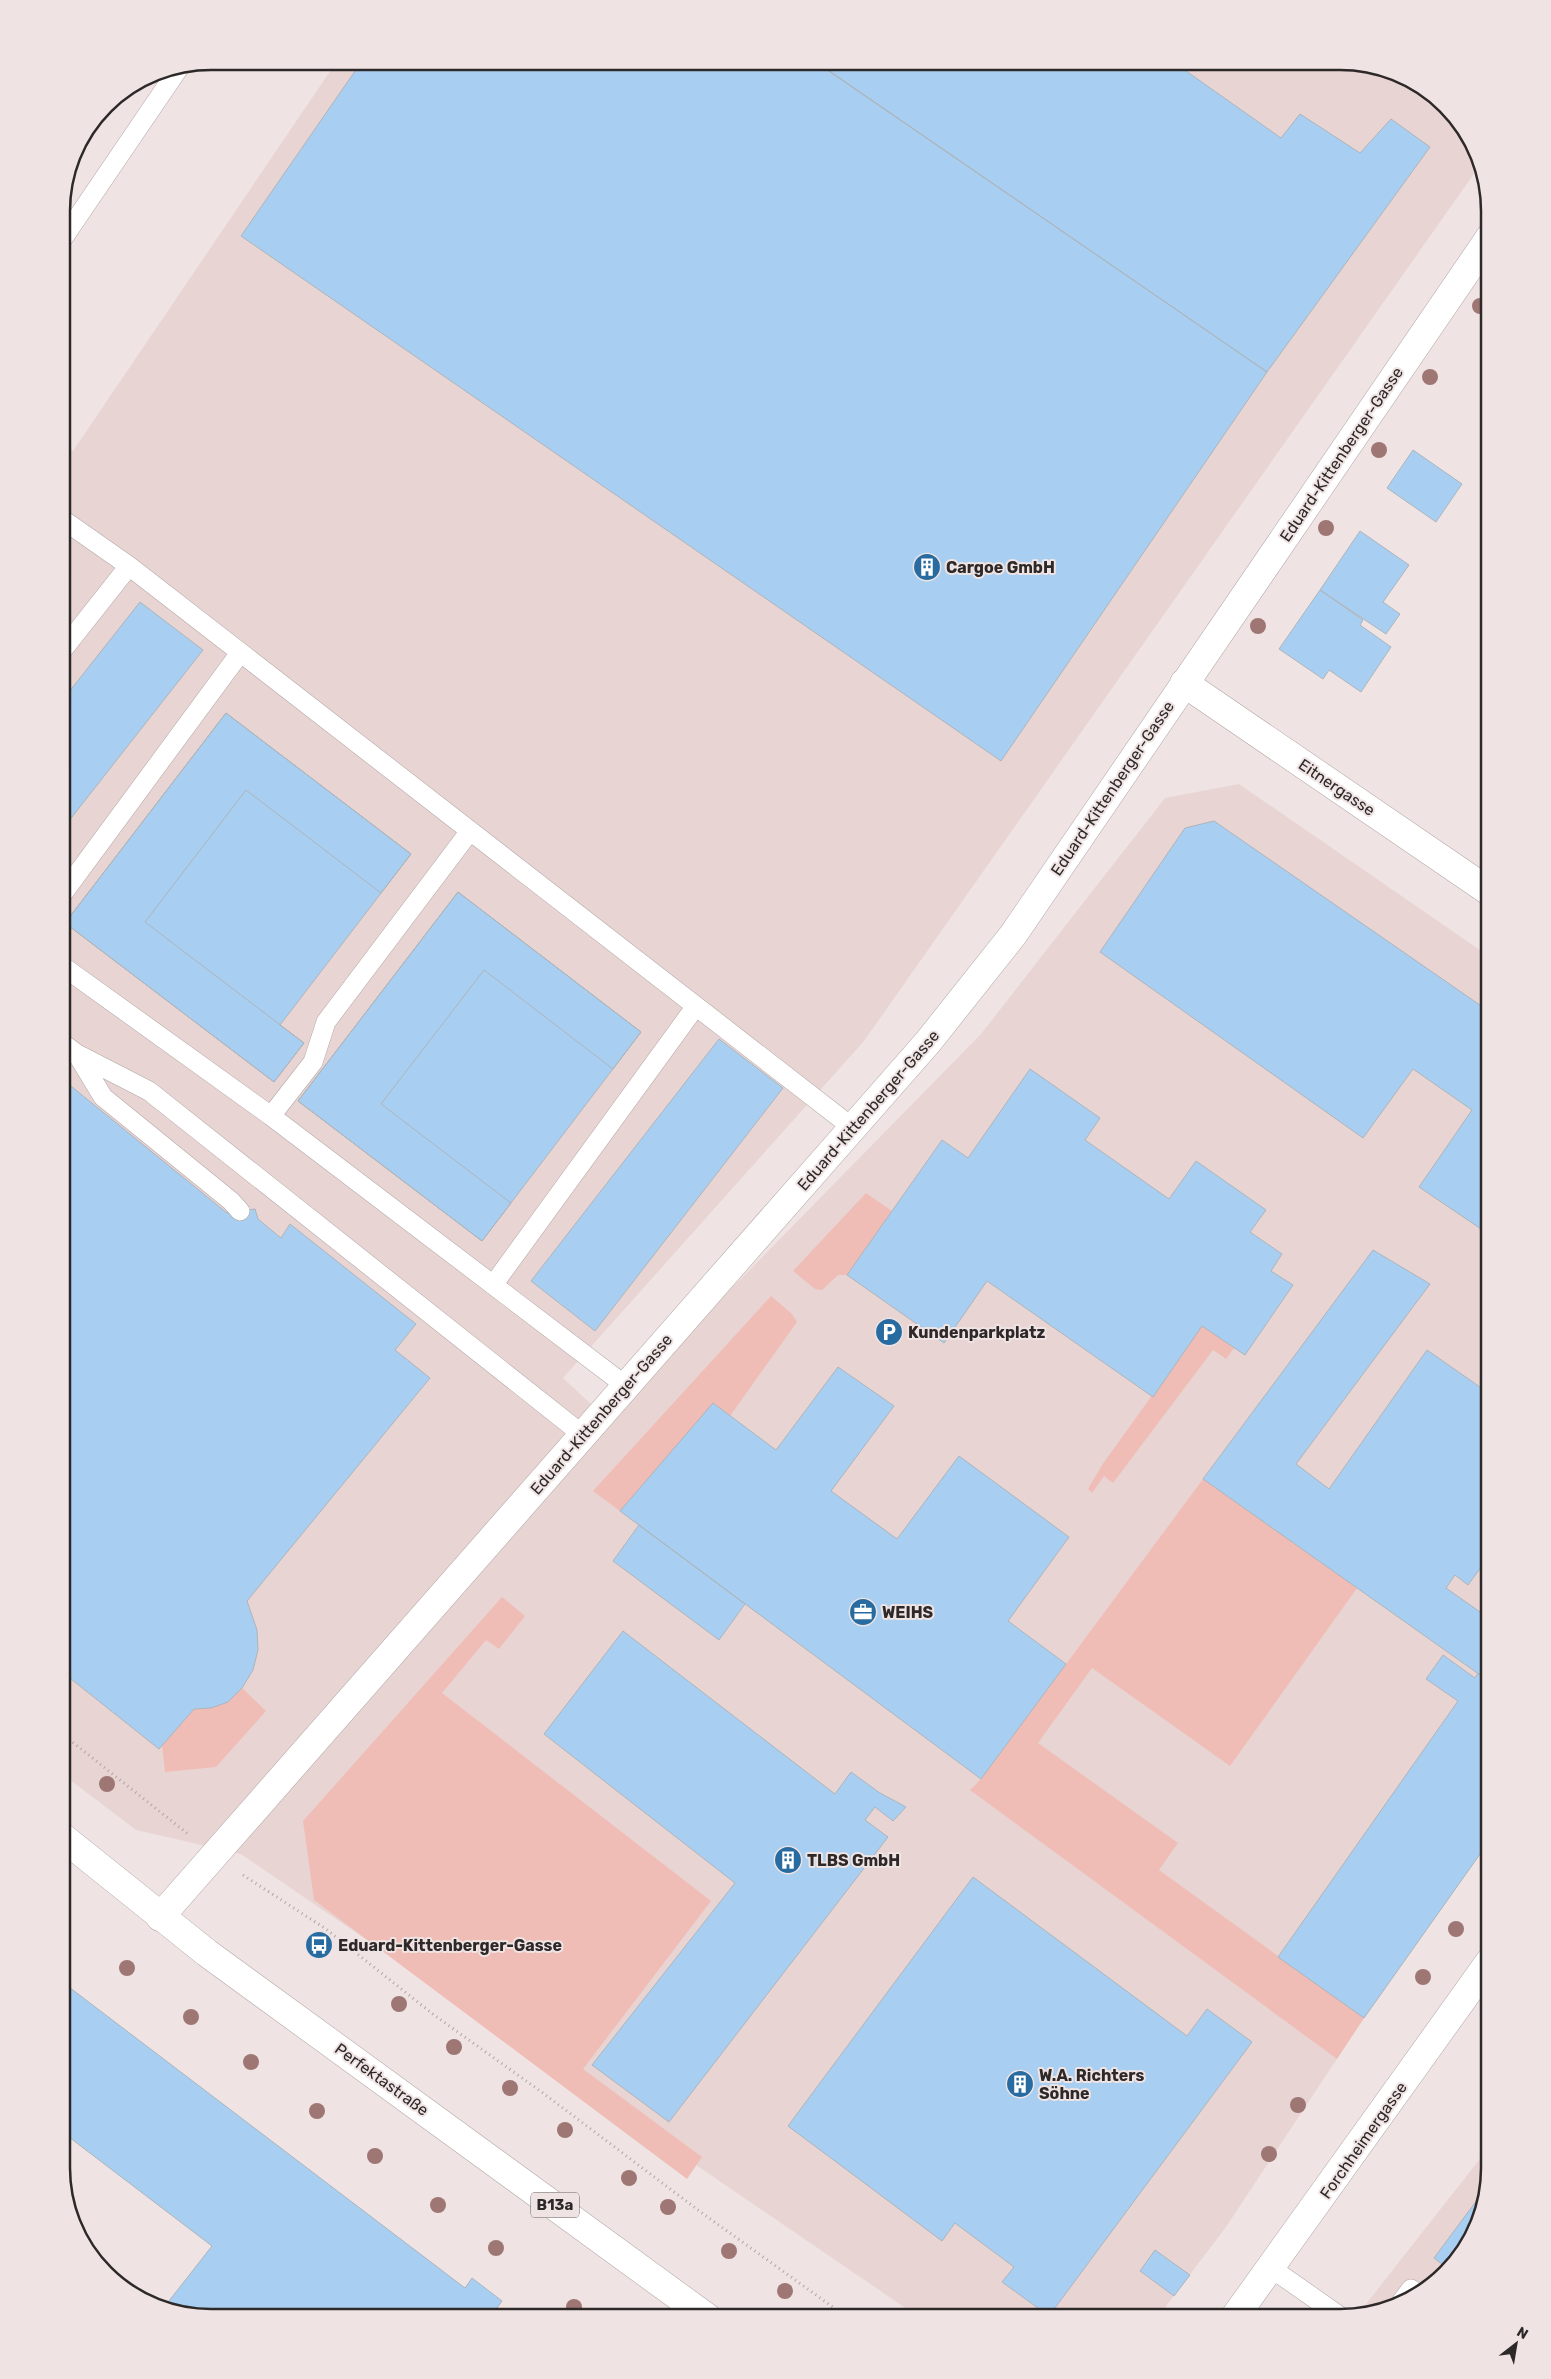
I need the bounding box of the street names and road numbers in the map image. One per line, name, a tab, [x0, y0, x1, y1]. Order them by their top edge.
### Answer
street label: Eduard-Kittenberger-Gasse	[1276, 363, 1407, 545]
street label: Eduard-Kittenberger-Gasse	[1047, 697, 1178, 879]
street label: Eitnergasse	[1295, 755, 1379, 820]
street label: Eduard-Kittenberger-Gasse	[794, 1026, 943, 1194]
street label: Eduard-Kittenberger-Gasse	[527, 1330, 676, 1498]
street label: Perfektastraße	[331, 2039, 432, 2120]
street label: Forchheimergasse	[1316, 2078, 1411, 2202]
road number: B13a	[531, 2192, 579, 2218]

